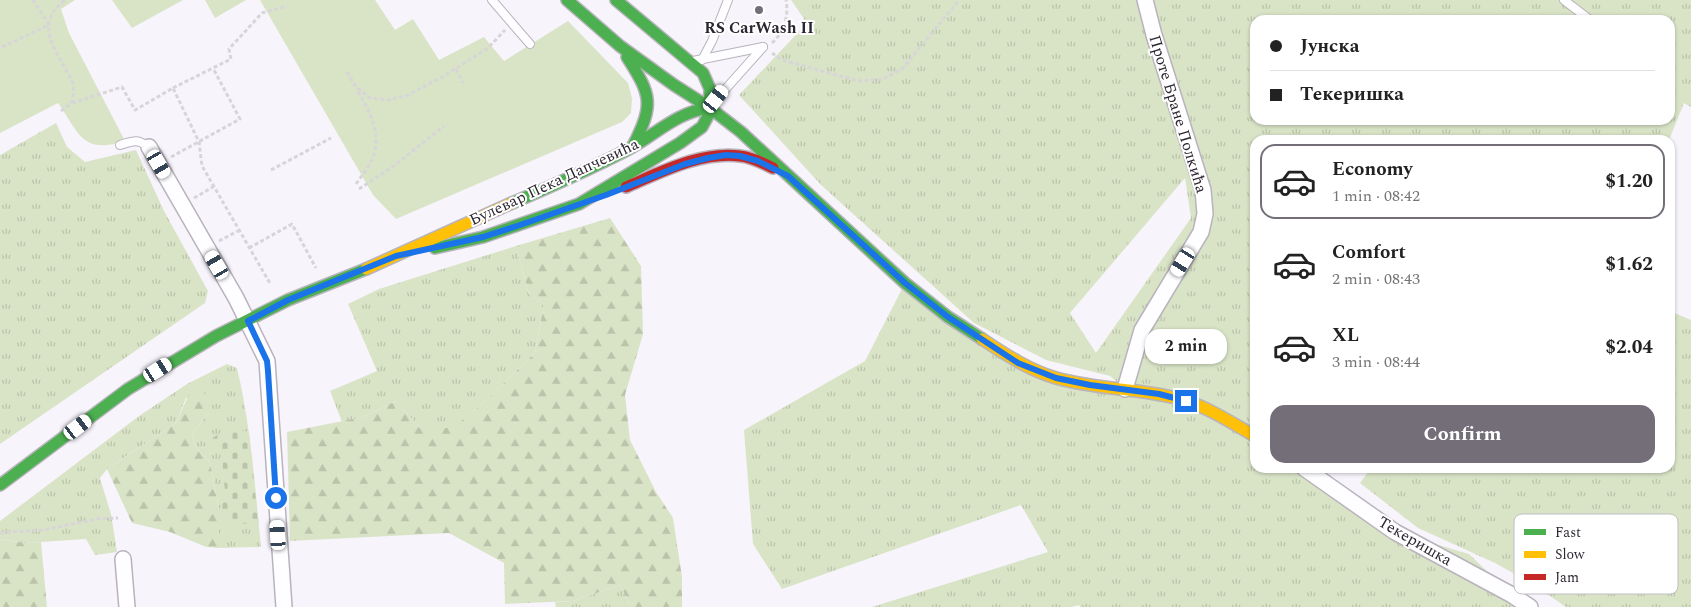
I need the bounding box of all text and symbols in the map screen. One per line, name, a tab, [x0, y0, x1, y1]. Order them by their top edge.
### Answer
marker: RS CarWash II	[753, 4, 765, 16]
place label: RS CarWash II	[704, 16, 814, 40]
street label: Проте Бране Полкића	[1143, 32, 1214, 196]
text: Јунска	[1300, 32, 1359, 61]
text: Текеришка	[1300, 80, 1404, 109]
car	[700, 83, 731, 115]
street label: Булевар Пека Дапчевића	[465, 132, 643, 232]
car	[145, 147, 172, 181]
text: Economy	[1332, 155, 1413, 184]
icon: car	[1272, 159, 1317, 204]
text: $1.20	[1605, 167, 1653, 196]
text: 1 min · 08:42	[1332, 184, 1420, 208]
text: Comfort	[1332, 238, 1406, 267]
icon: car	[1272, 242, 1317, 287]
car	[1168, 245, 1197, 279]
car	[203, 248, 230, 282]
text: $1.62	[1605, 250, 1653, 279]
text: 2 min · 08:43	[1332, 267, 1420, 291]
text: XL	[1332, 321, 1359, 350]
icon: car	[1272, 325, 1317, 370]
callout: 2 min	[1145, 328, 1227, 364]
text: $2.04	[1605, 333, 1653, 362]
text: 2 min	[1165, 334, 1207, 358]
text: 3 min · 08:44	[1332, 350, 1420, 374]
car	[141, 356, 174, 384]
route end	[1175, 390, 1197, 412]
button: Confirm	[1270, 405, 1655, 463]
car	[61, 412, 94, 442]
route start	[265, 487, 287, 509]
street label: Текеришка	[1374, 510, 1457, 572]
legend	[1514, 514, 1678, 594]
car	[269, 520, 286, 550]
text: Fast	[1555, 522, 1581, 543]
text: Slow	[1555, 544, 1585, 565]
text: Jam	[1555, 567, 1579, 588]

